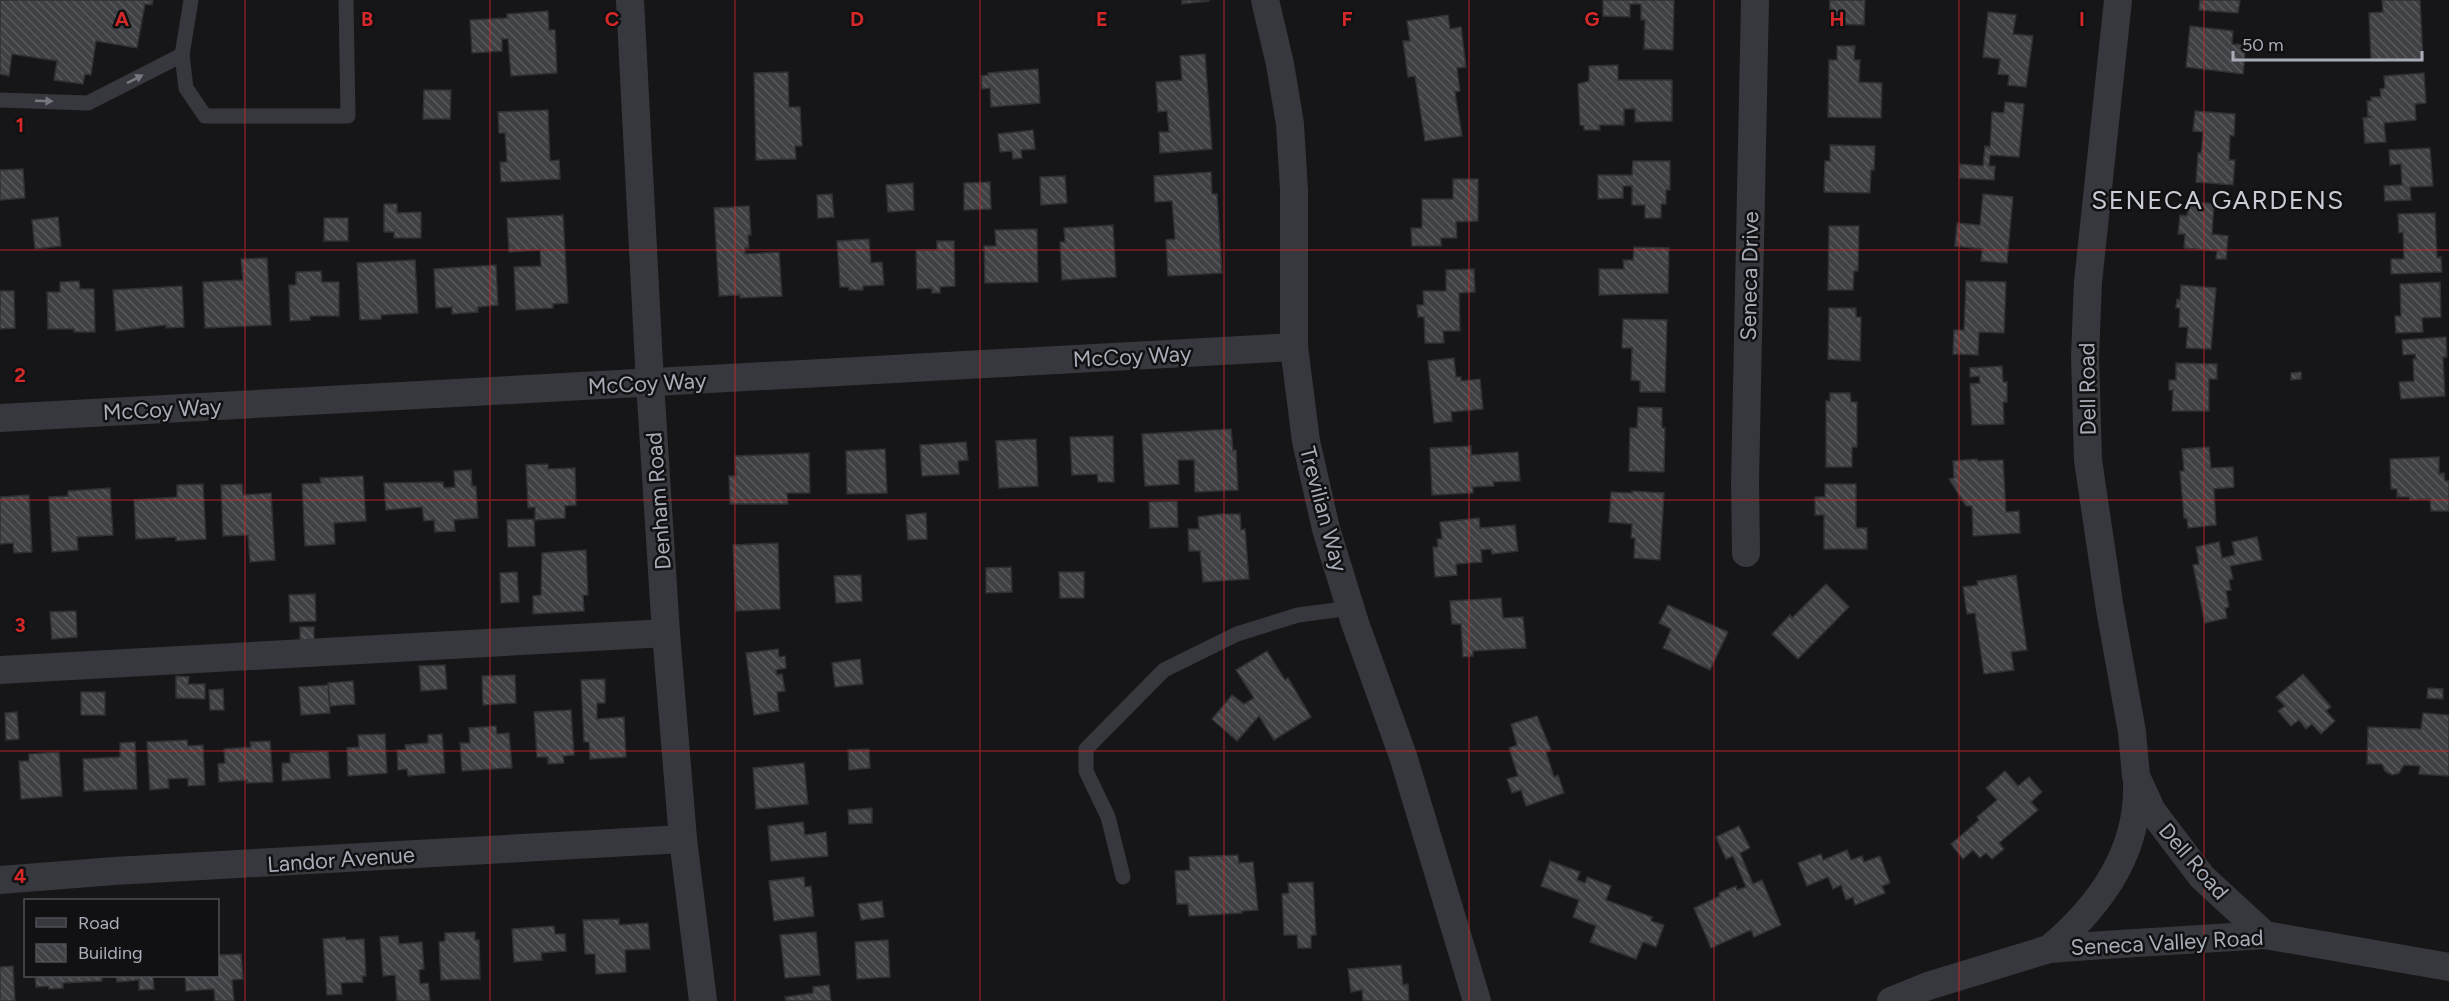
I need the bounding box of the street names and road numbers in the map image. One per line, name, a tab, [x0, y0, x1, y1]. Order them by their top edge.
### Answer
street label: Seneca Drive	[1735, 211, 1764, 341]
street label: McCoy Way	[1072, 340, 1192, 373]
street label: Dell Road	[2073, 342, 2102, 436]
street label: McCoy Way	[587, 367, 707, 400]
street label: McCoy Way	[102, 393, 222, 426]
street label: Denham Road	[640, 431, 677, 571]
street label: Trevilian Way	[1294, 444, 1353, 575]
street label: Dell Road	[2153, 817, 2234, 905]
street label: Landor Avenue	[266, 841, 416, 878]
street label: Seneca Valley Road	[2070, 924, 2264, 961]

